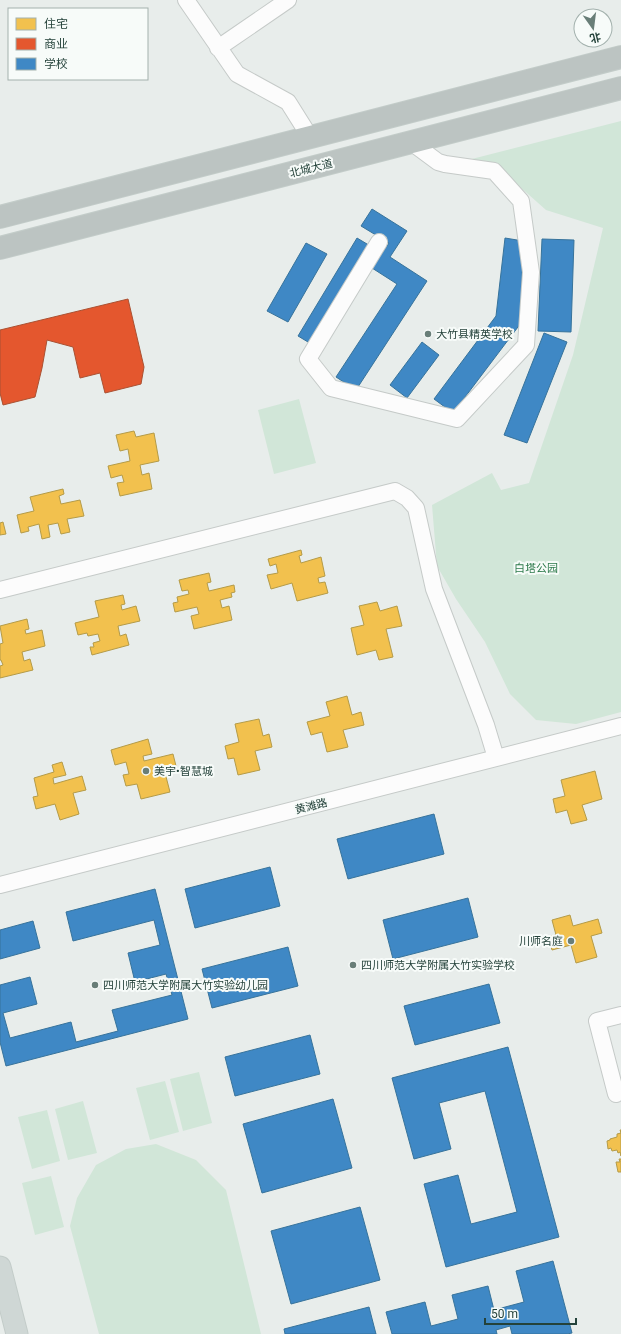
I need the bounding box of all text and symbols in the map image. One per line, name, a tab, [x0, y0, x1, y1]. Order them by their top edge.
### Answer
legend	[8, 8, 148, 80]
north arrow	[573, 8, 613, 48]
text: 住宅	[44, 17, 68, 31]
text: 北	[588, 30, 602, 45]
text: 商业	[44, 37, 68, 51]
text: 学校	[44, 57, 68, 71]
street label: 北城大道	[288, 157, 334, 180]
place label: 大竹县精英学校	[436, 328, 513, 341]
marker: 大竹县精英学校	[423, 329, 433, 339]
park label: 白塔公园	[514, 562, 558, 575]
place label: 美宇•智慧城	[154, 765, 213, 778]
marker: 美宇•智慧城	[141, 766, 151, 776]
street label: 黄滩路	[294, 796, 329, 817]
place label: 川师名庭	[519, 935, 563, 948]
marker: 川师名庭	[566, 936, 576, 946]
place label: 四川师范大学附属大竹实验学校	[361, 959, 515, 972]
marker: 四川师范大学附属大竹实验学校	[348, 960, 358, 970]
place label: 四川师范大学附属大竹实验幼儿园	[103, 979, 268, 992]
marker: 四川师范大学附属大竹实验幼儿园	[90, 980, 100, 990]
scale bar	[485, 1300, 576, 1326]
text: 50 m	[491, 1307, 518, 1321]

